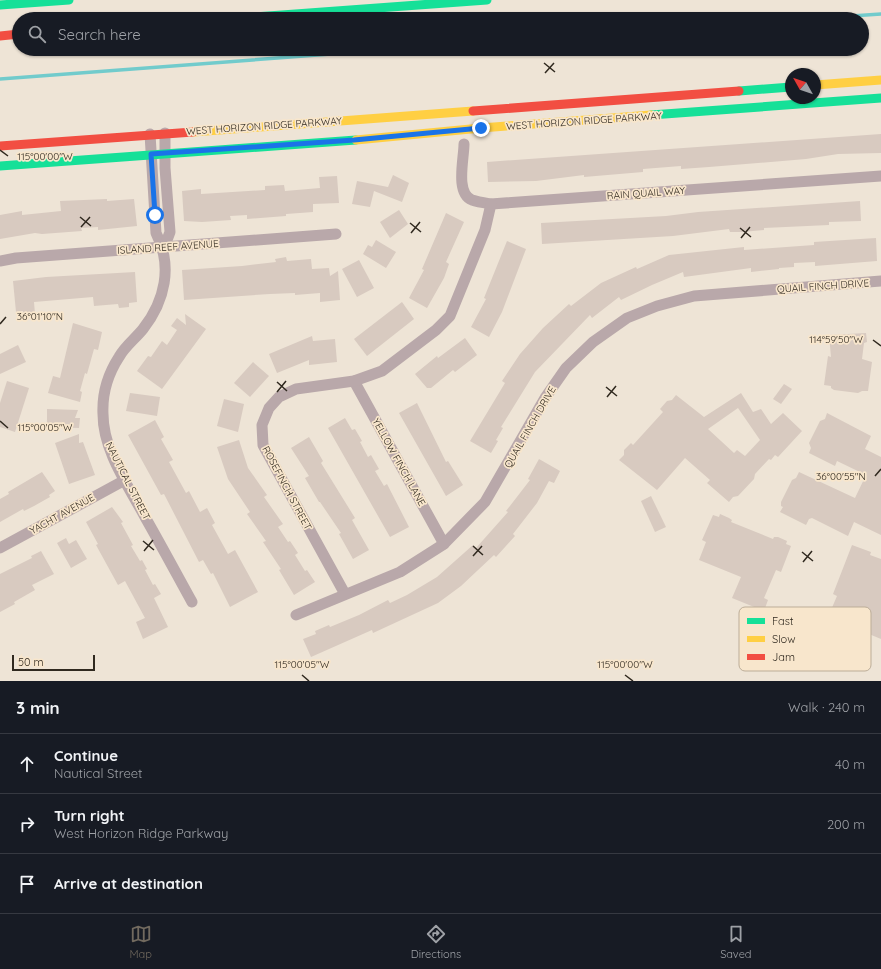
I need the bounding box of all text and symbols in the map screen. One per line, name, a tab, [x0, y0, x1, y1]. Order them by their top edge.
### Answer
search box	[12, 12, 869, 56]
icon: search	[26, 23, 48, 45]
text: Search here	[58, 25, 141, 44]
north arrow	[785, 68, 821, 104]
street label: WEST HORIZON RIDGE PARKWAY	[506, 109, 663, 133]
street label: WEST HORIZON RIDGE PARKWAY	[186, 114, 343, 138]
route end	[472, 119, 490, 137]
text: 115°00'00"W	[17, 150, 73, 163]
street label: RAIN QUAIL WAY	[606, 184, 686, 202]
route start	[146, 206, 164, 224]
street label: ISLAND REEF AVENUE	[117, 237, 219, 257]
street label: QUAIL FINCH DRIVE	[776, 276, 870, 296]
text: 36°01'10"N	[17, 310, 63, 323]
text: 114°59'50"W	[809, 333, 863, 346]
street label: QUAIL FINCH DRIVE	[501, 383, 559, 470]
street label: YELLOW FINCH LANE	[369, 416, 429, 508]
text: 115°00'05"W	[18, 421, 73, 434]
street label: NAUTICAL STREET	[103, 440, 153, 522]
street label: ROSEFINCH STREET	[259, 444, 315, 532]
text: 36°00'55"N	[816, 470, 866, 483]
street label: YACHT AVENUE	[27, 491, 97, 537]
legend	[739, 607, 871, 671]
text: Fast	[772, 614, 794, 628]
text: Slow	[772, 632, 796, 646]
text: Jam	[772, 650, 795, 664]
scale bar	[12, 653, 95, 672]
text: 50 m	[18, 655, 44, 669]
text: 115°00'05"W	[275, 658, 330, 671]
text: 115°00'00"W	[597, 658, 653, 671]
text: 3 min	[16, 697, 60, 718]
text: Walk · 240 m	[788, 699, 865, 715]
text: Continue	[54, 746, 118, 765]
icon: ahead	[16, 753, 38, 775]
text: 40 m	[835, 756, 865, 772]
text: Nautical Street	[54, 765, 142, 781]
text: Turn right	[54, 806, 125, 825]
icon: right	[16, 813, 38, 835]
text: 200 m	[827, 816, 865, 832]
text: West Horizon Ridge Parkway	[54, 825, 229, 841]
icon: arrive	[16, 873, 38, 895]
text: Arrive at destination	[54, 874, 203, 893]
tab: Map	[129, 923, 152, 961]
tab: Directions	[411, 923, 461, 961]
tab: Saved	[720, 923, 752, 961]

